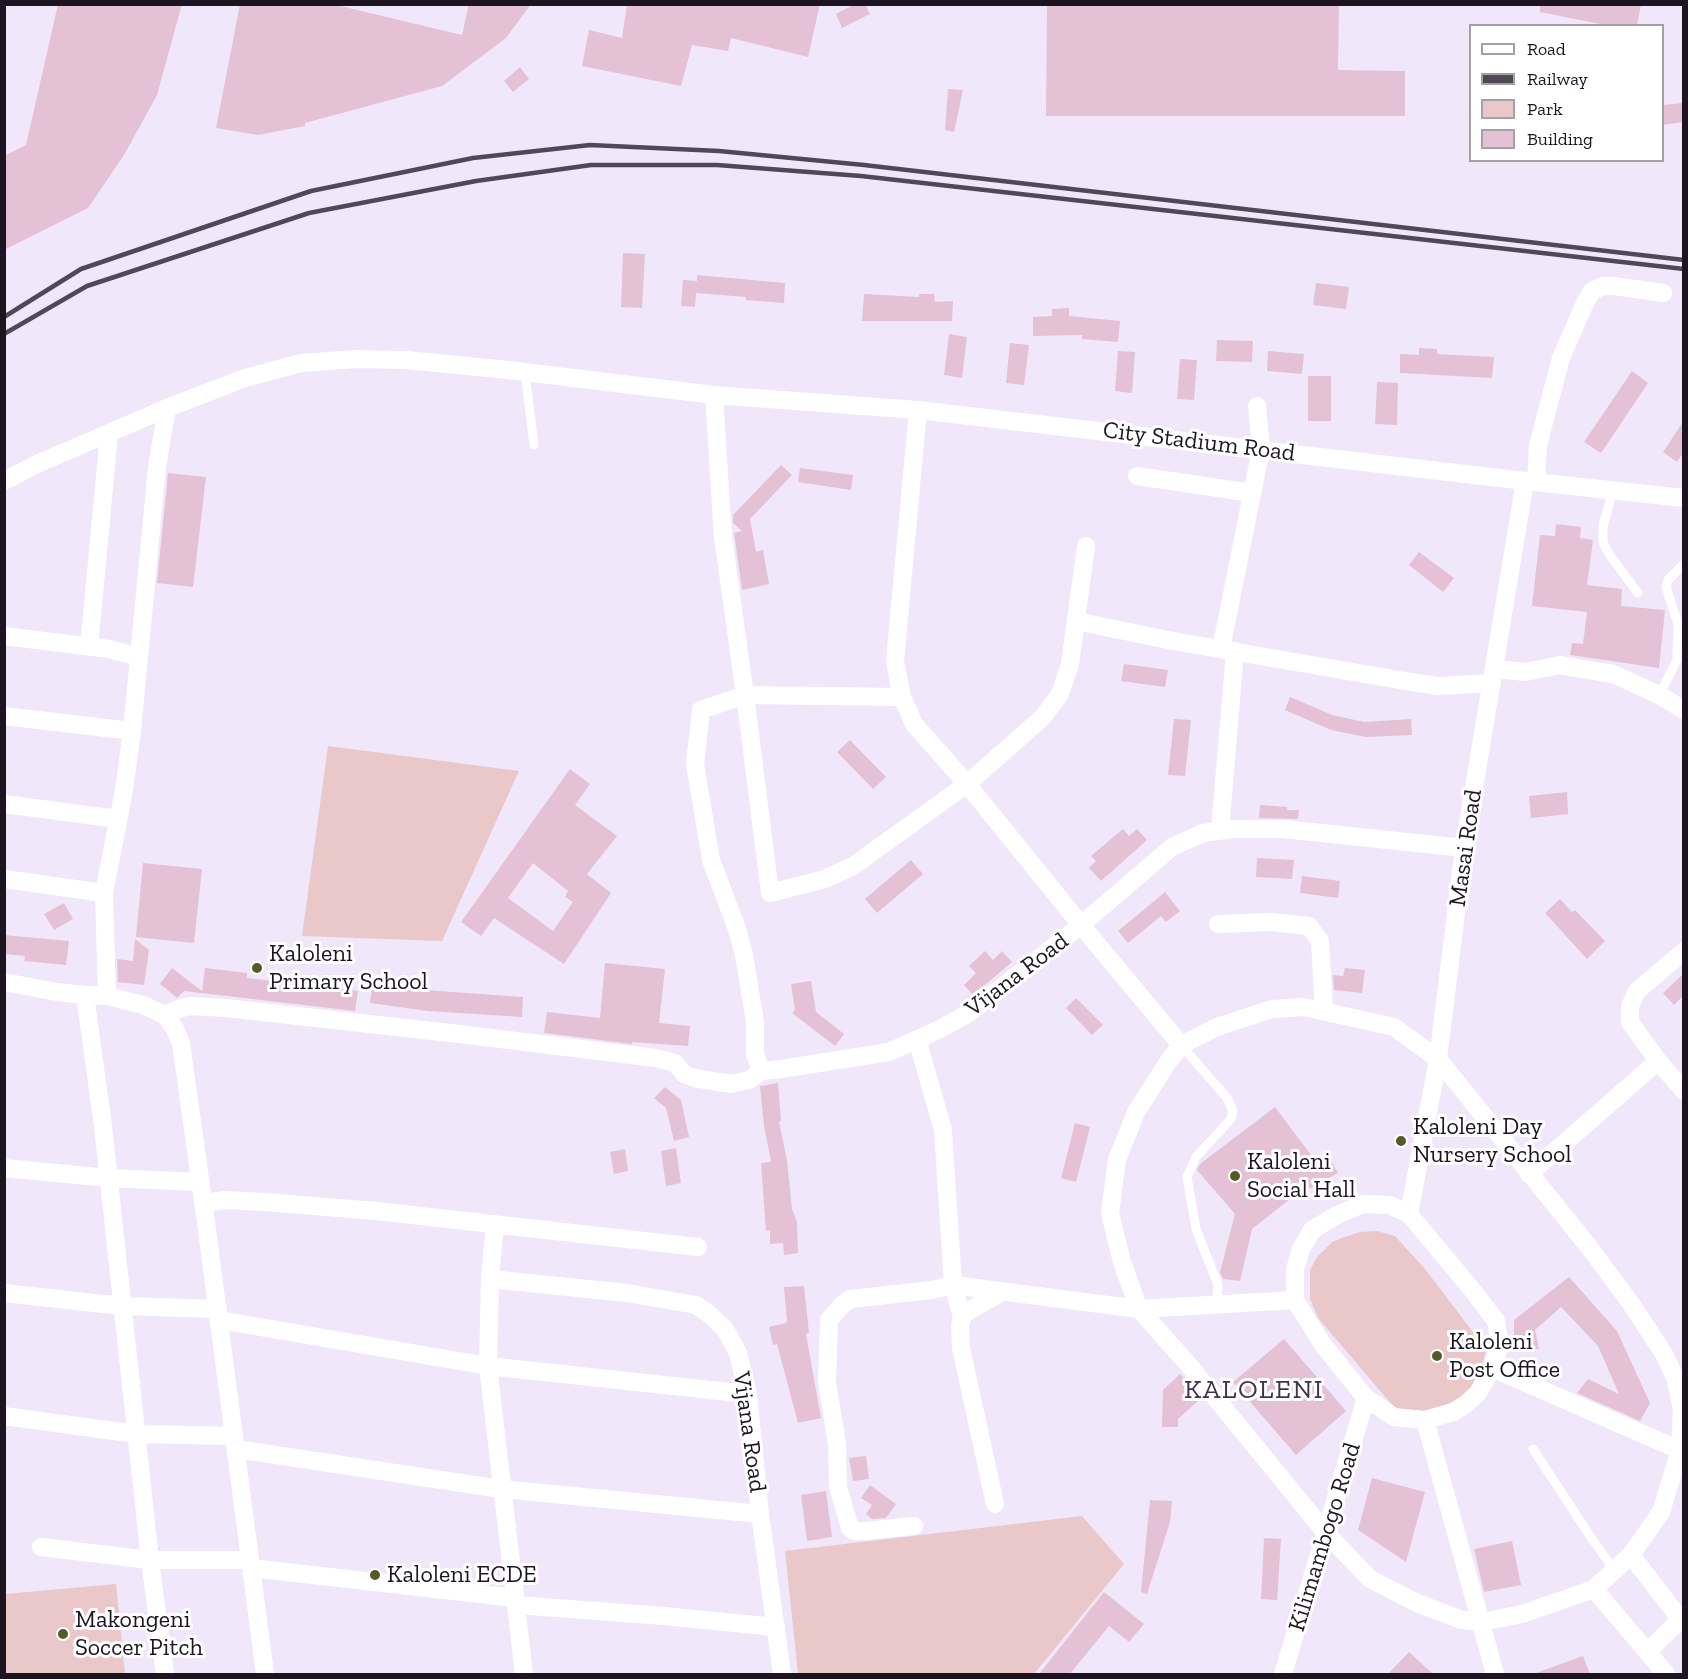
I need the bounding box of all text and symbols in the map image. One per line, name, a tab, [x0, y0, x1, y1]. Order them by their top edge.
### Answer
legend	[1469, 24, 1664, 162]
text: Road	[1527, 38, 1566, 60]
text: Railway	[1527, 68, 1588, 90]
text: Park	[1527, 98, 1563, 120]
text: Building	[1527, 128, 1593, 150]
street label: City Stadium Road	[1101, 416, 1297, 468]
street label: Masai Road	[1444, 787, 1488, 909]
street label: Vijana Road	[960, 927, 1074, 1023]
place label: Kaloleni Primary School	[269, 940, 428, 996]
marker: Kaloleni Primary School	[250, 961, 264, 975]
place label: Kaloleni Day Nursery School	[1413, 1113, 1572, 1169]
marker: Kaloleni Day Nursery School	[1394, 1134, 1408, 1148]
place label: Kaloleni Social Hall	[1247, 1148, 1356, 1204]
marker: Kaloleni Social Hall	[1228, 1169, 1242, 1183]
place label: Kaloleni Post Office	[1449, 1328, 1560, 1384]
marker: Kaloleni Post Office	[1430, 1349, 1444, 1363]
street label: Vijana Road	[726, 1370, 772, 1494]
district label: KALOLENI	[1184, 1374, 1324, 1406]
street label: Kilimambogo Road	[1283, 1439, 1367, 1635]
place label: Kaloleni ECDE	[387, 1561, 537, 1589]
marker: Kaloleni ECDE	[368, 1568, 382, 1582]
place label: Makongeni Soccer Pitch	[75, 1606, 203, 1662]
marker: Makongeni Soccer Pitch	[56, 1627, 70, 1641]

